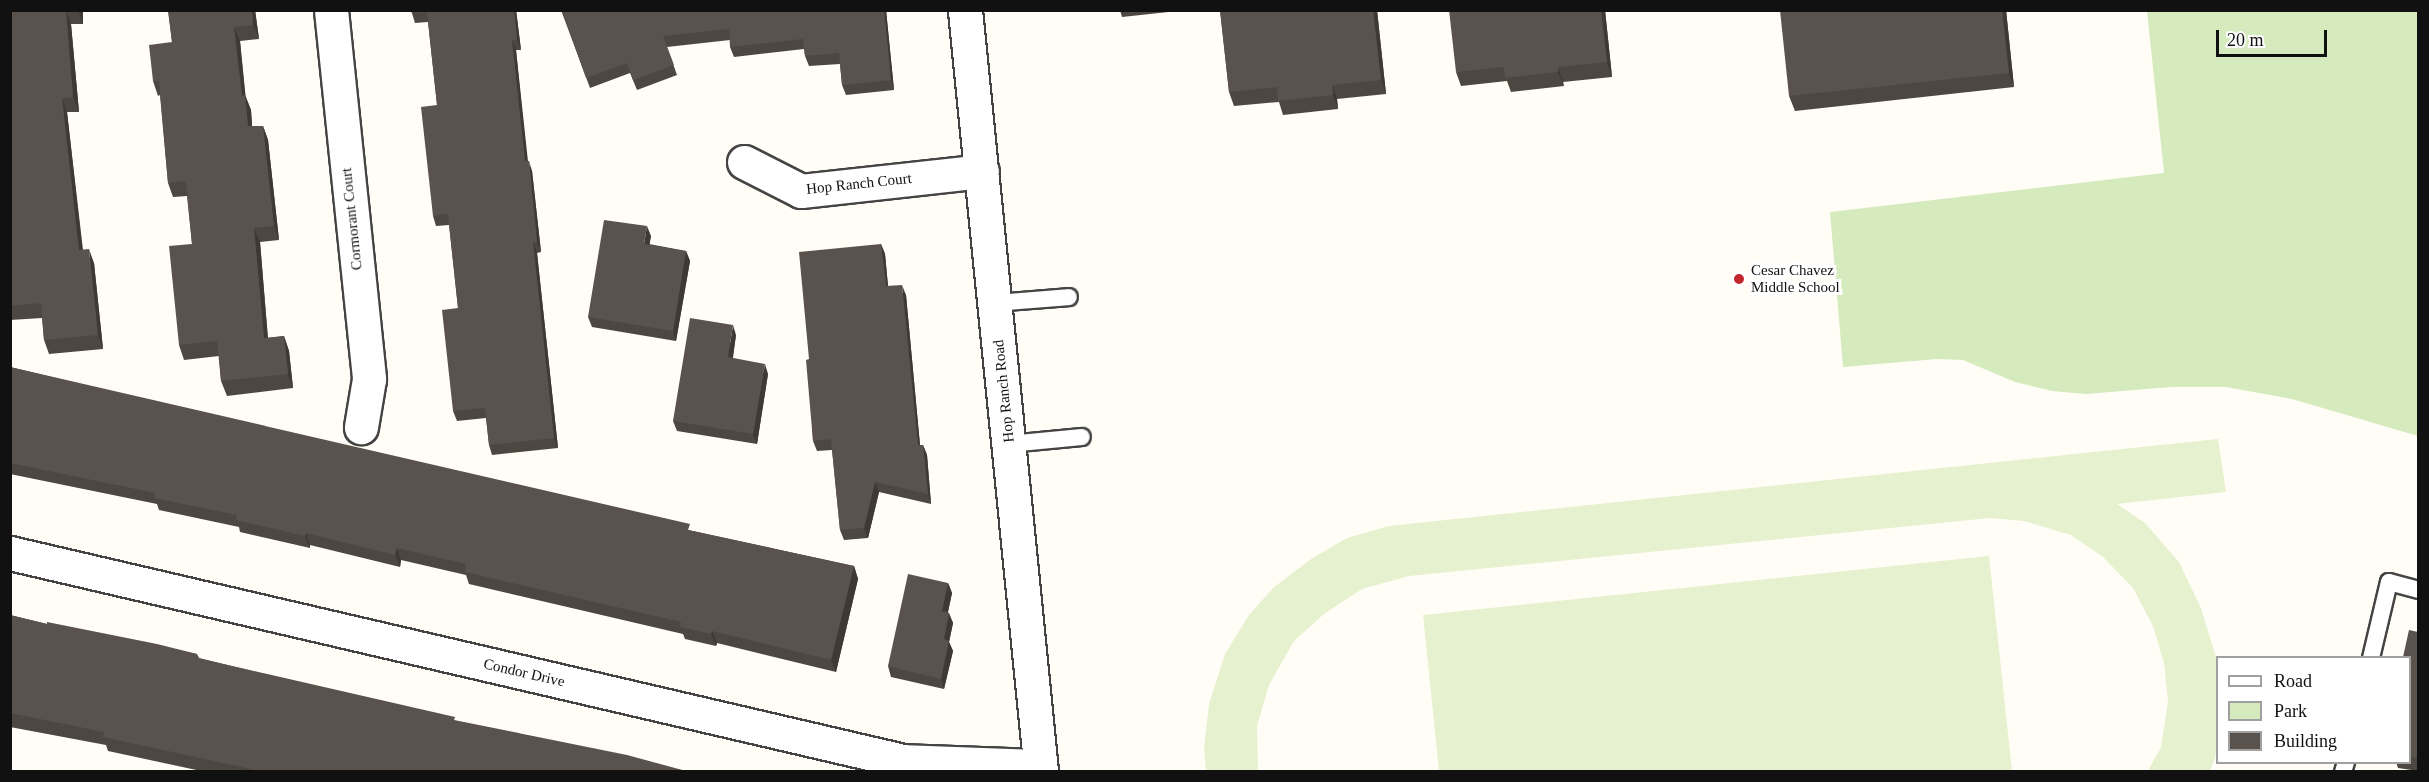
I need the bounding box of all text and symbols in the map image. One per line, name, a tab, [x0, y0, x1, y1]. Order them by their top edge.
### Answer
scale bar	[2219, 18, 2330, 56]
text: 20 m	[2227, 30, 2264, 50]
street label: Cormorant Court	[338, 167, 366, 271]
street label: Hop Ranch Court	[805, 170, 913, 198]
place label: Cesar Chavez Middle School	[1751, 261, 1840, 296]
marker: Cesar Chavez Middle School	[1732, 272, 1746, 286]
street label: Hop Ranch Road	[990, 339, 1018, 443]
street label: Condor Drive	[482, 655, 566, 691]
legend	[2216, 656, 2411, 764]
text: Road	[2274, 671, 2312, 691]
text: Park	[2274, 701, 2307, 721]
text: Building	[2274, 731, 2337, 751]

